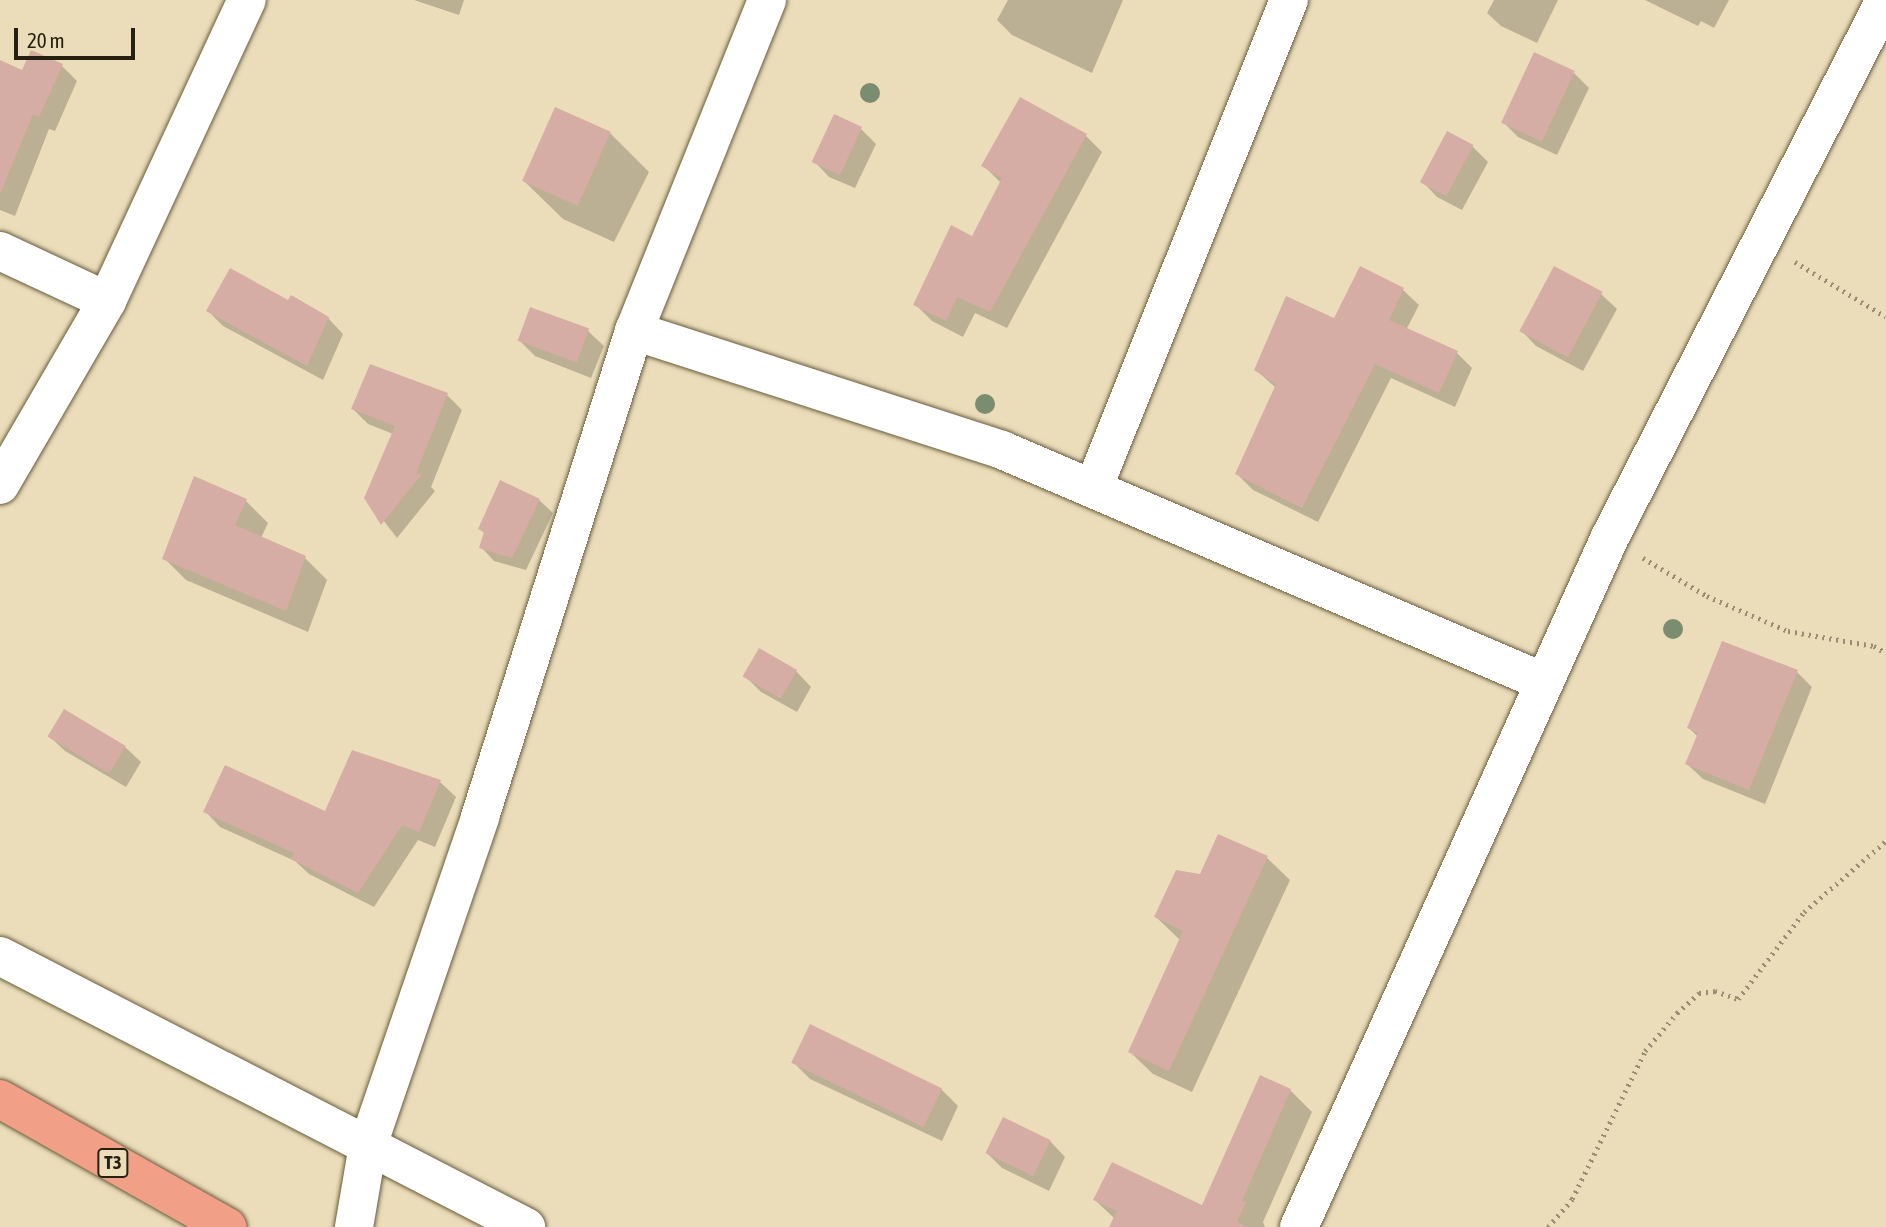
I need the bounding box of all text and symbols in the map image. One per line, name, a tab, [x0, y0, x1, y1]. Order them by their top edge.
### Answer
scale bar	[18, 14, 138, 58]
text: 20 m	[27, 28, 65, 52]
road number: T3	[97, 1148, 129, 1178]

